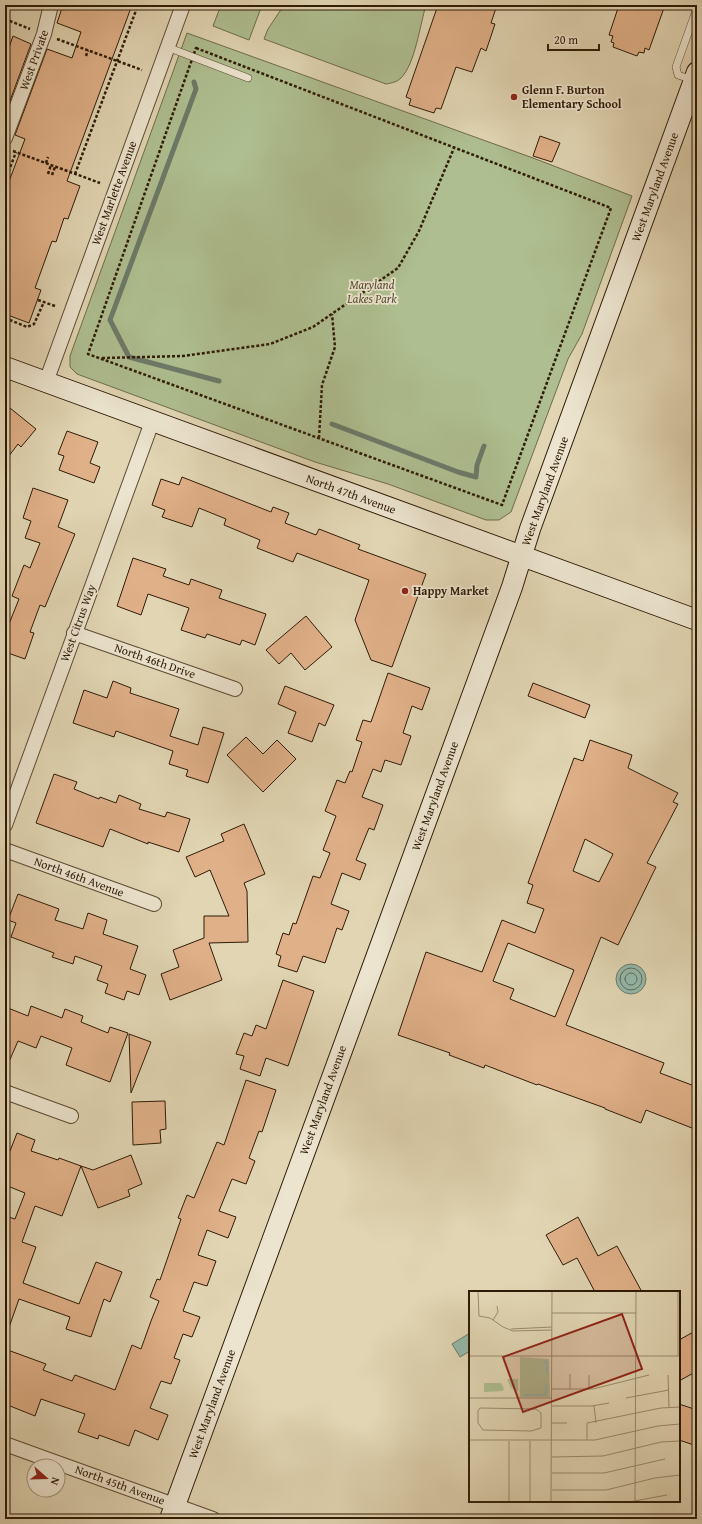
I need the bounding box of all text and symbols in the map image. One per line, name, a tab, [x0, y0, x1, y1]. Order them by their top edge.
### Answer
scale bar	[548, 26, 599, 52]
street label: West Private	[15, 27, 52, 92]
text: 20 m	[554, 31, 578, 48]
place label: Glenn F. Burton Elementary School	[522, 81, 622, 112]
marker: Glenn F. Burton Elementary School	[509, 92, 519, 102]
street label: West Maryland Avenue	[627, 129, 682, 244]
street label: West Marlette Avenue	[87, 138, 140, 247]
park label: Maryland Lakes Park	[346, 276, 397, 307]
street label: West Maryland Avenue	[517, 433, 572, 548]
street label: North 47th Avenue	[304, 469, 399, 518]
street label: West Citrus Way	[56, 582, 99, 664]
place label: Happy Market	[413, 582, 489, 599]
marker: Happy Market	[400, 586, 410, 596]
street label: North 46th Drive	[112, 639, 198, 682]
street label: West Maryland Avenue	[407, 738, 462, 853]
street label: North 46th Avenue	[32, 852, 127, 901]
street label: West Maryland Avenue	[295, 1042, 350, 1157]
inset map	[469, 1291, 680, 1502]
street label: West Maryland Avenue	[184, 1346, 239, 1461]
north arrow	[26, 1458, 66, 1498]
street label: North 45th Avenue	[73, 1460, 168, 1509]
text: N	[46, 1475, 64, 1488]

